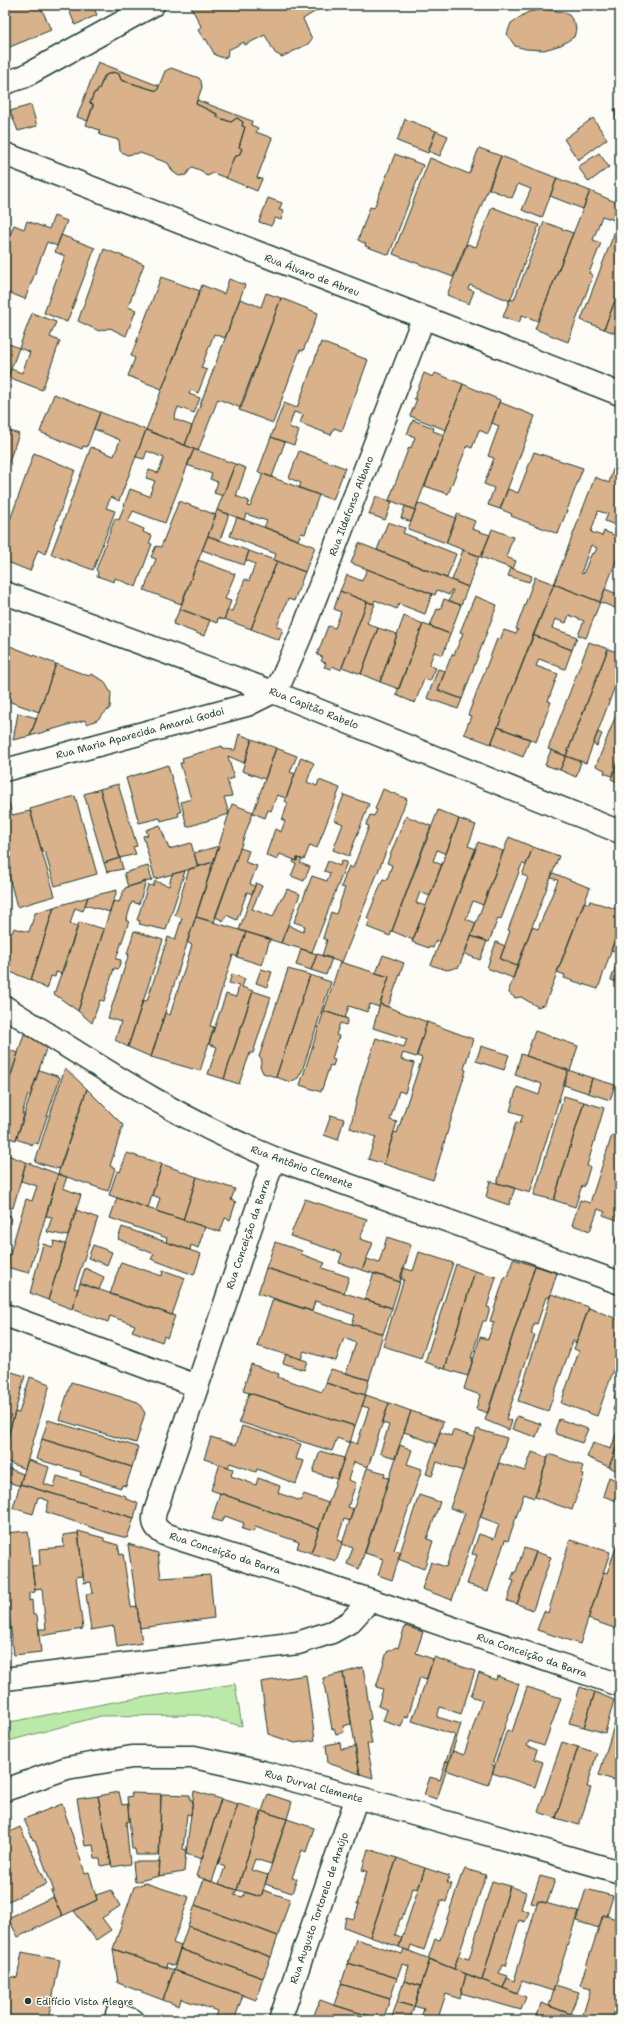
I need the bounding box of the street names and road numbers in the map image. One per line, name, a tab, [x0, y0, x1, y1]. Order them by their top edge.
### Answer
street label: Rua Álvaro de Abreu	[263, 251, 362, 299]
street label: Rua Ildefonso Albano	[326, 454, 376, 558]
street label: Rua Capitão Rabelo	[267, 684, 361, 732]
street label: Rua Maria Aparecida Amaral Godoi	[54, 704, 226, 762]
street label: Rua Antônio Clemente	[249, 1142, 355, 1192]
street label: Rua Conceição da Barra	[223, 1176, 273, 1291]
street label: Rua Conceição da Barra	[168, 1529, 283, 1577]
street label: Rua Conceição da Barra	[475, 1630, 590, 1680]
street label: Rua Durval Clemente	[263, 1767, 365, 1805]
street label: Rua Augusto Tortorelo de Araújo	[287, 1831, 351, 1985]

